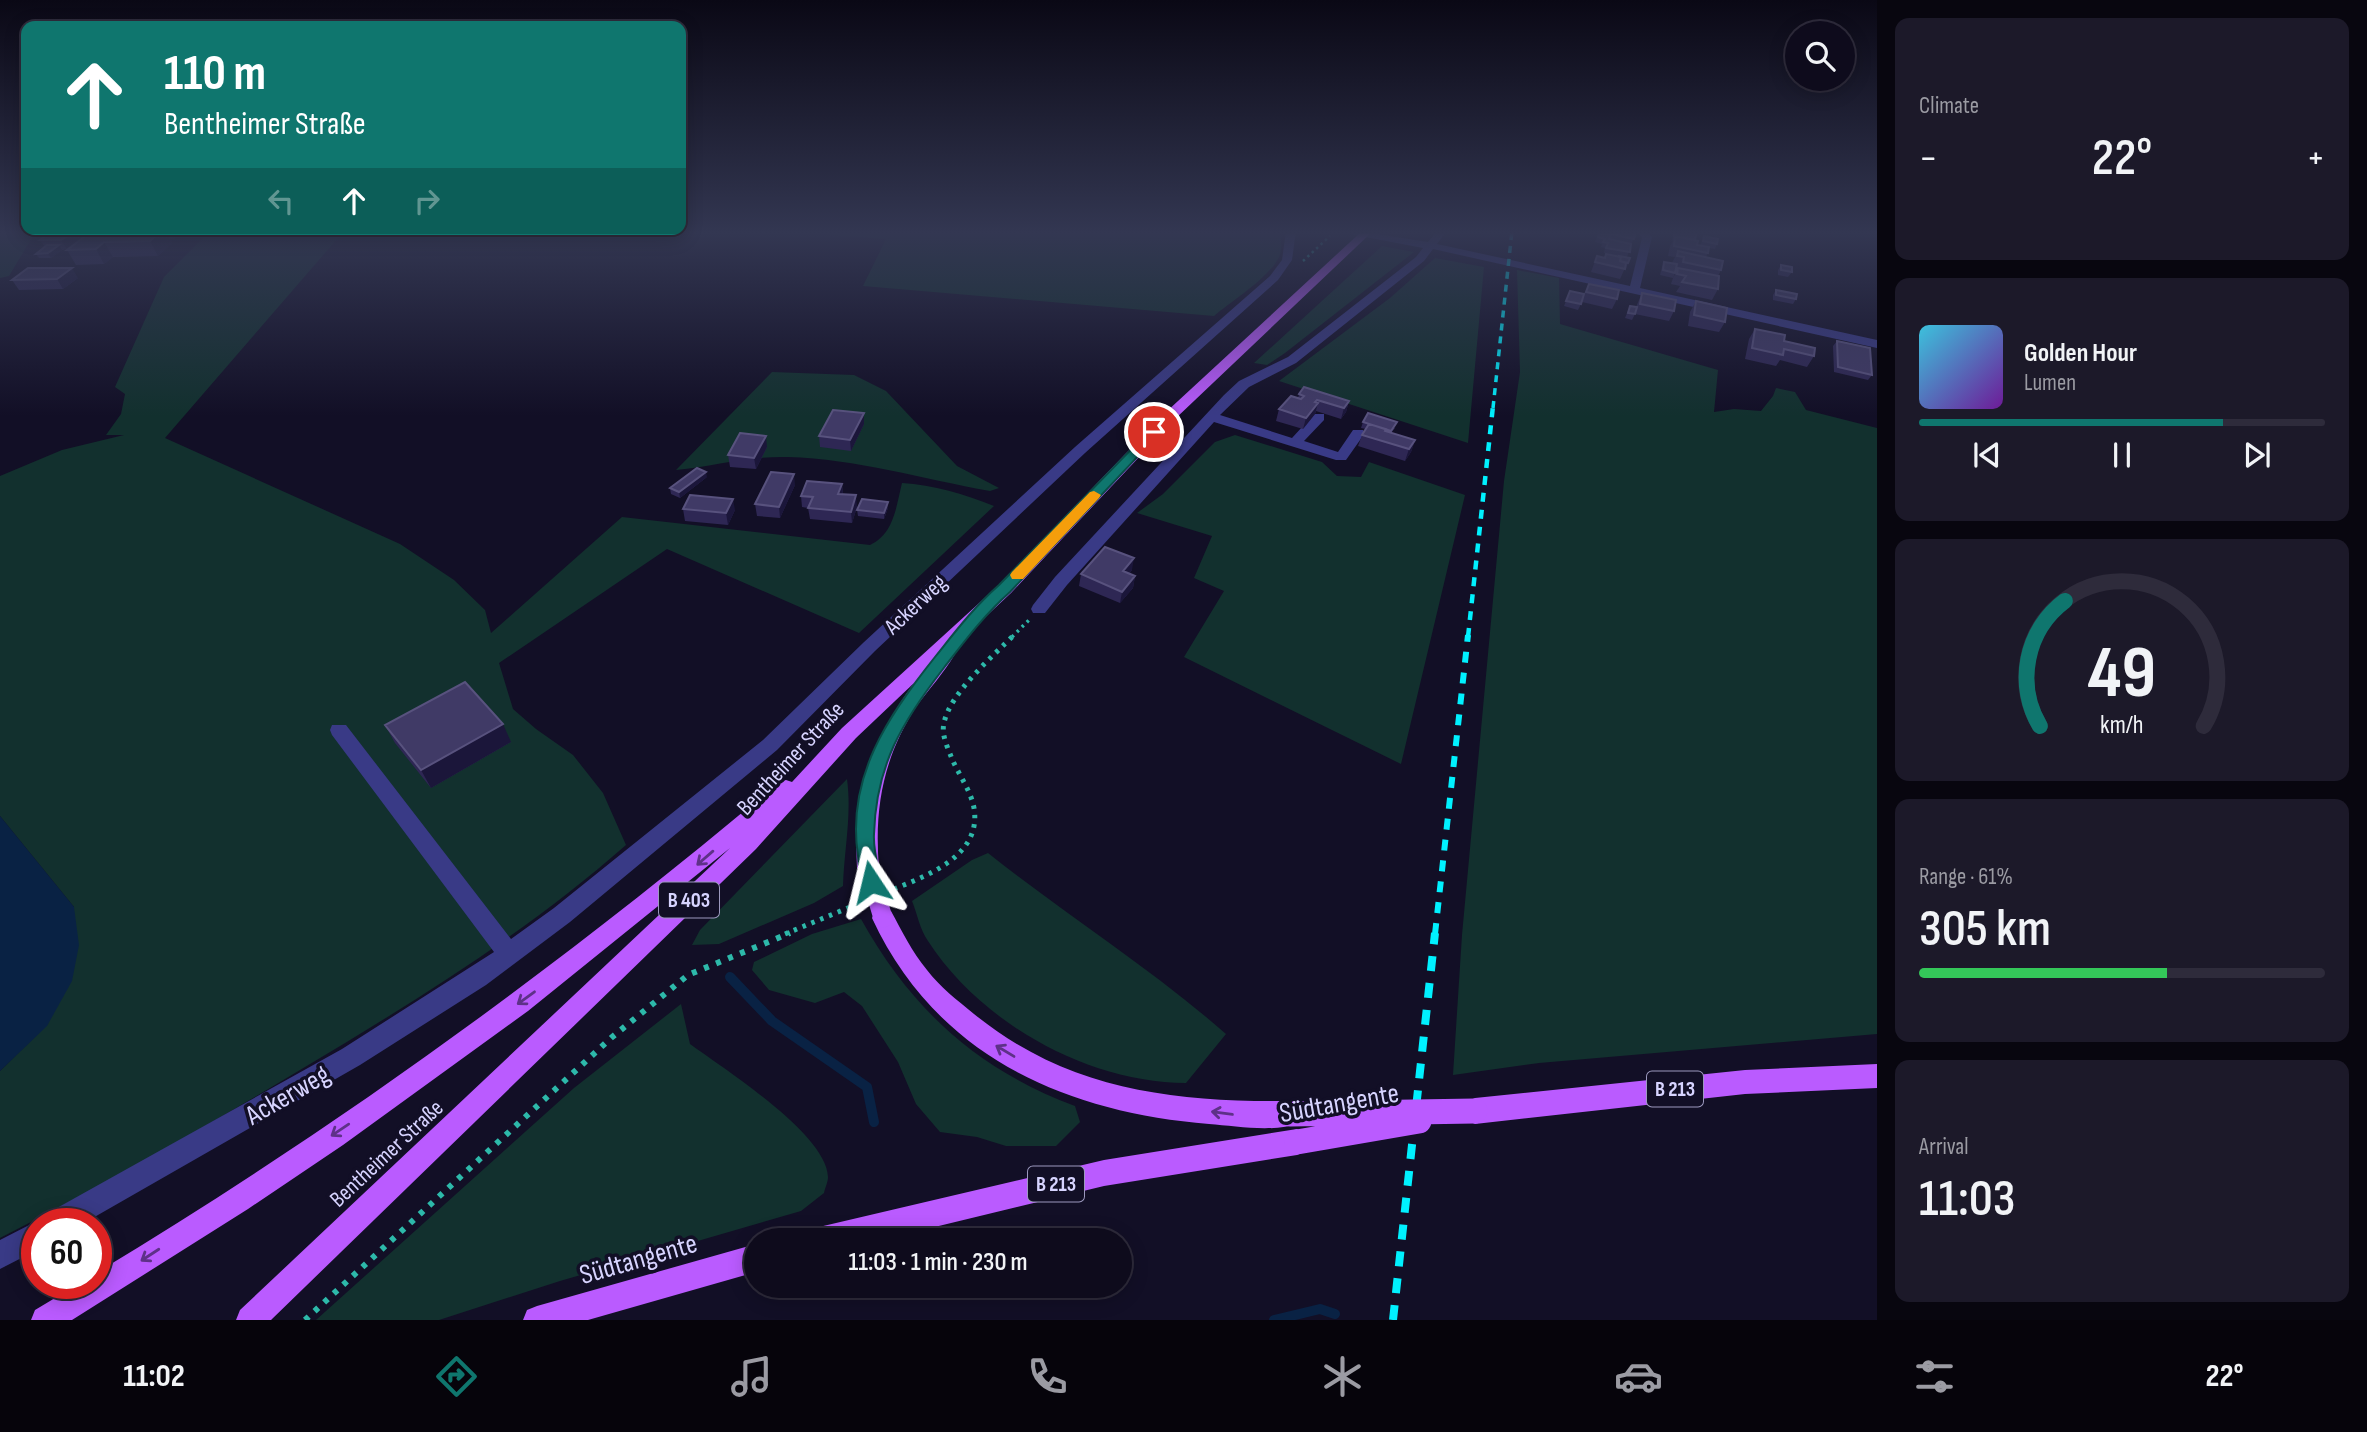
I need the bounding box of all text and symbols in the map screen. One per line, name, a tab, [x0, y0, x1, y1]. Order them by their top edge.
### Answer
map controls	[1785, 21, 1855, 91]
button: search	[1785, 21, 1855, 91]
text: 110 m	[164, 45, 266, 104]
icon: ahead	[49, 49, 140, 140]
text: Climate	[1919, 92, 1979, 120]
text: Bentheimer Straße	[164, 105, 366, 144]
text: 22°	[2092, 127, 2152, 190]
text: −	[1919, 136, 1938, 181]
text: +	[2306, 136, 2325, 181]
icon: left	[262, 182, 300, 220]
icon: ahead	[335, 182, 373, 220]
icon: right	[408, 182, 446, 220]
text: Golden Hour	[2024, 338, 2137, 369]
text: Lumen	[2024, 369, 2076, 397]
pin	[1124, 402, 1184, 462]
icon: arrive	[1135, 413, 1173, 451]
icon: previous	[1968, 436, 2006, 474]
icon: pause	[2103, 436, 2141, 474]
icon: next	[2238, 436, 2276, 474]
street label: Ackerweg	[878, 569, 953, 641]
text: 49	[2088, 630, 2156, 718]
street label: Bentheimer Straße	[731, 696, 850, 821]
text: km/h	[2100, 710, 2144, 741]
position arrow	[834, 845, 908, 919]
one-way arrow	[697, 850, 715, 866]
text: Range · 61%	[1919, 863, 2013, 891]
road number: B 403	[659, 883, 719, 918]
text: 305 km	[1919, 898, 2051, 961]
one-way arrow	[517, 991, 536, 1005]
one-way arrow	[996, 1044, 1016, 1058]
street label: Ackerweg	[239, 1058, 336, 1133]
road number: B 213	[1647, 1072, 1703, 1106]
street label: Südtangente	[1277, 1077, 1402, 1130]
street label: Bentheimer Straße	[324, 1094, 449, 1213]
one-way arrow	[1211, 1106, 1233, 1119]
one-way arrow	[331, 1123, 351, 1137]
text: Arrival	[1919, 1133, 1968, 1161]
road number: B 213	[1028, 1166, 1084, 1202]
text: 11:03	[1919, 1168, 2016, 1231]
speed limit sign: 60	[21, 1208, 112, 1299]
street label: Südtangente	[576, 1227, 701, 1292]
text: 11:03 · 1 min · 230 m	[848, 1247, 1028, 1278]
one-way arrow	[141, 1248, 161, 1262]
icon: directions	[432, 1352, 481, 1401]
icon: music	[727, 1352, 776, 1401]
icon: phone	[1023, 1352, 1072, 1401]
icon: climate	[1318, 1352, 1367, 1401]
icon: car	[1614, 1352, 1663, 1401]
icon: filters	[1910, 1352, 1959, 1401]
text: 11:02	[123, 1357, 185, 1396]
text: 22°	[2205, 1357, 2244, 1396]

